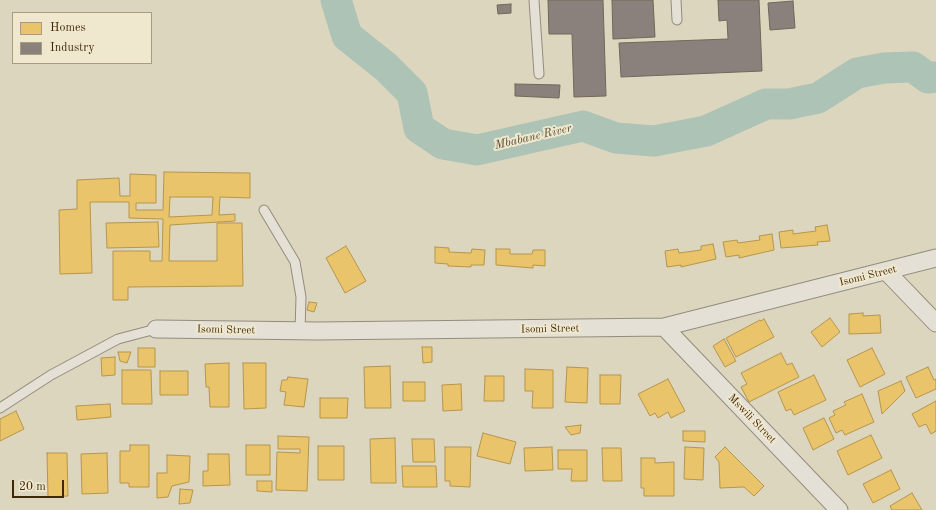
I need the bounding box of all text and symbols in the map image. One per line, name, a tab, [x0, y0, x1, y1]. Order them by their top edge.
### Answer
legend	[12, 12, 152, 64]
text: Homes	[50, 22, 86, 34]
text: Industry	[50, 42, 95, 54]
water label: Mbabane River	[493, 121, 573, 153]
street label: Isomi Street	[838, 263, 898, 289]
street label: Isomi Street	[521, 322, 579, 336]
street label: Isomi Street	[197, 323, 255, 337]
street label: Mswili Street	[725, 392, 779, 446]
scale bar	[14, 472, 66, 498]
text: 20 m	[19, 481, 46, 493]

